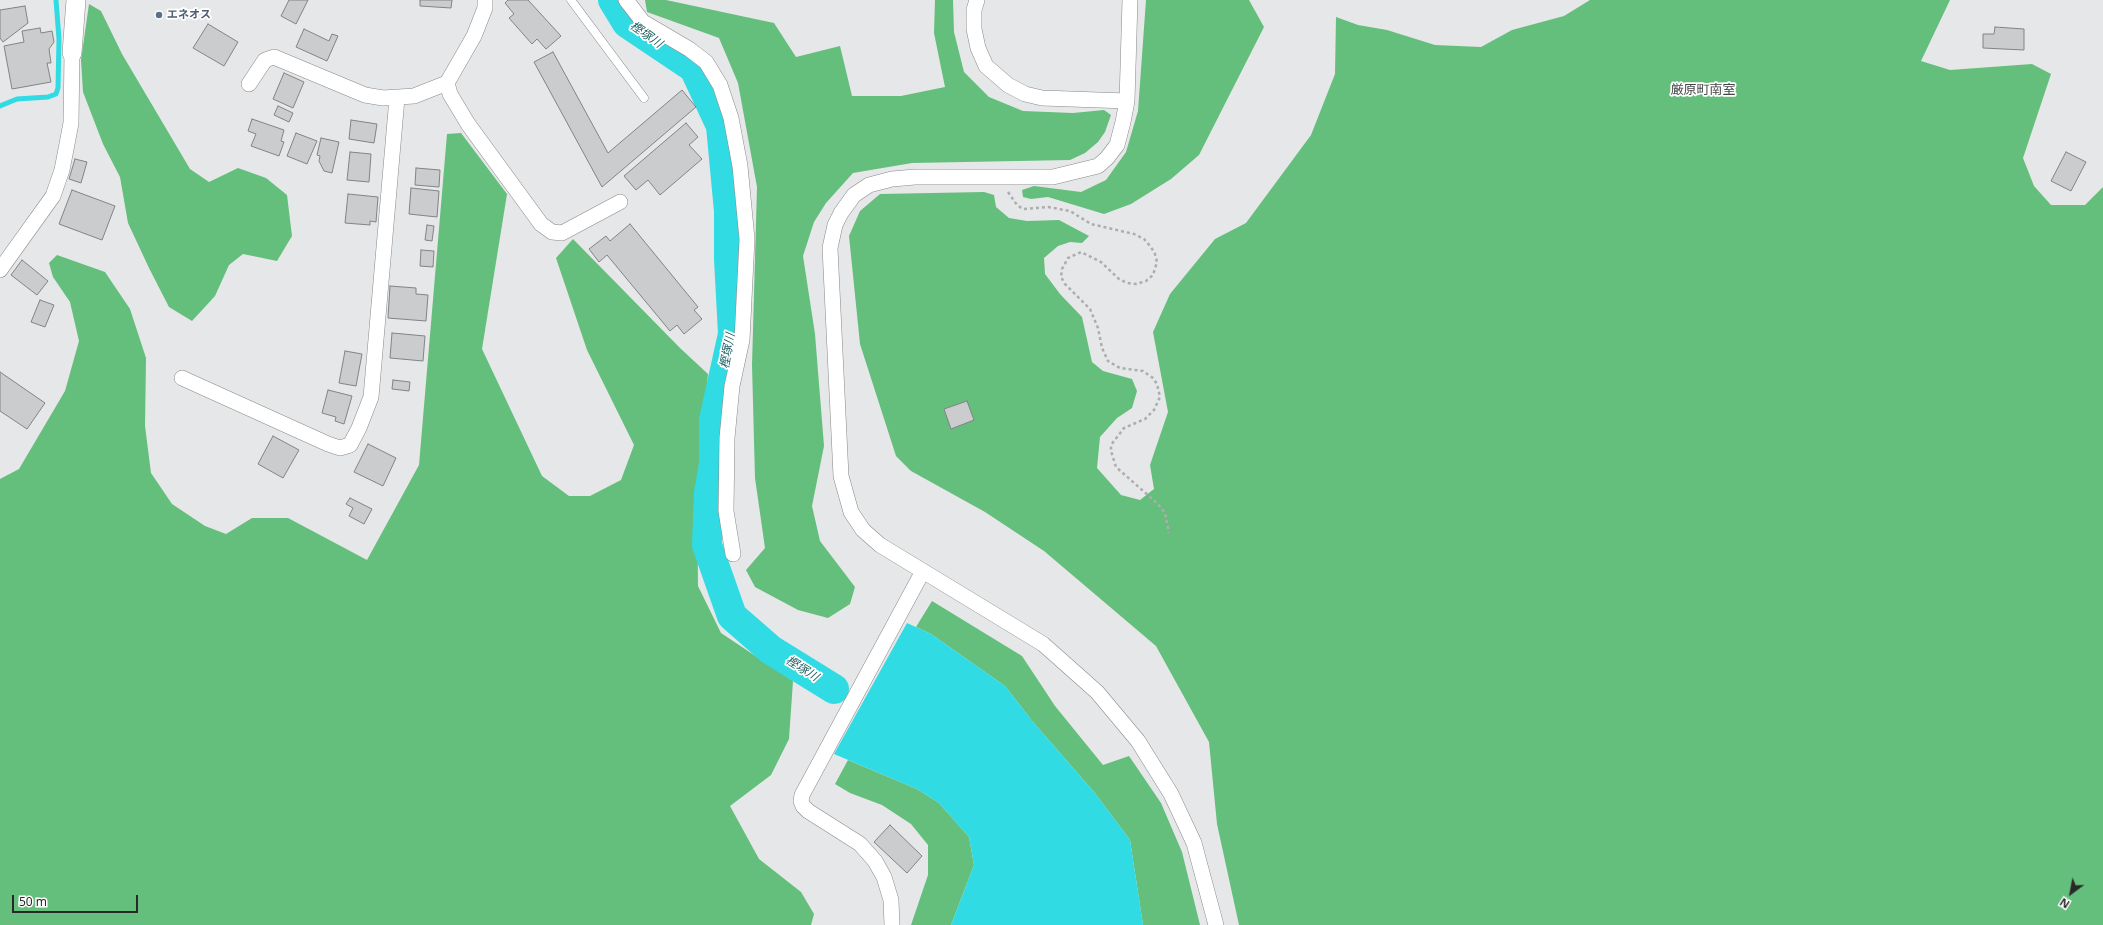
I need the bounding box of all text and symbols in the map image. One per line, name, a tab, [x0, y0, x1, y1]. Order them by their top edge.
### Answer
place label: エネオス	[167, 8, 211, 22]
marker: エネオス	[154, 10, 164, 20]
water label: 樫塚川	[627, 19, 665, 51]
district label: 厳原町南室	[1671, 82, 1735, 98]
water label: 樫塚川	[718, 332, 738, 370]
water label: 樫塚川	[783, 653, 821, 685]
north arrow	[2051, 873, 2091, 913]
scale bar	[14, 887, 140, 913]
text: 50 m	[19, 893, 47, 910]
text: N	[2057, 895, 2072, 912]

